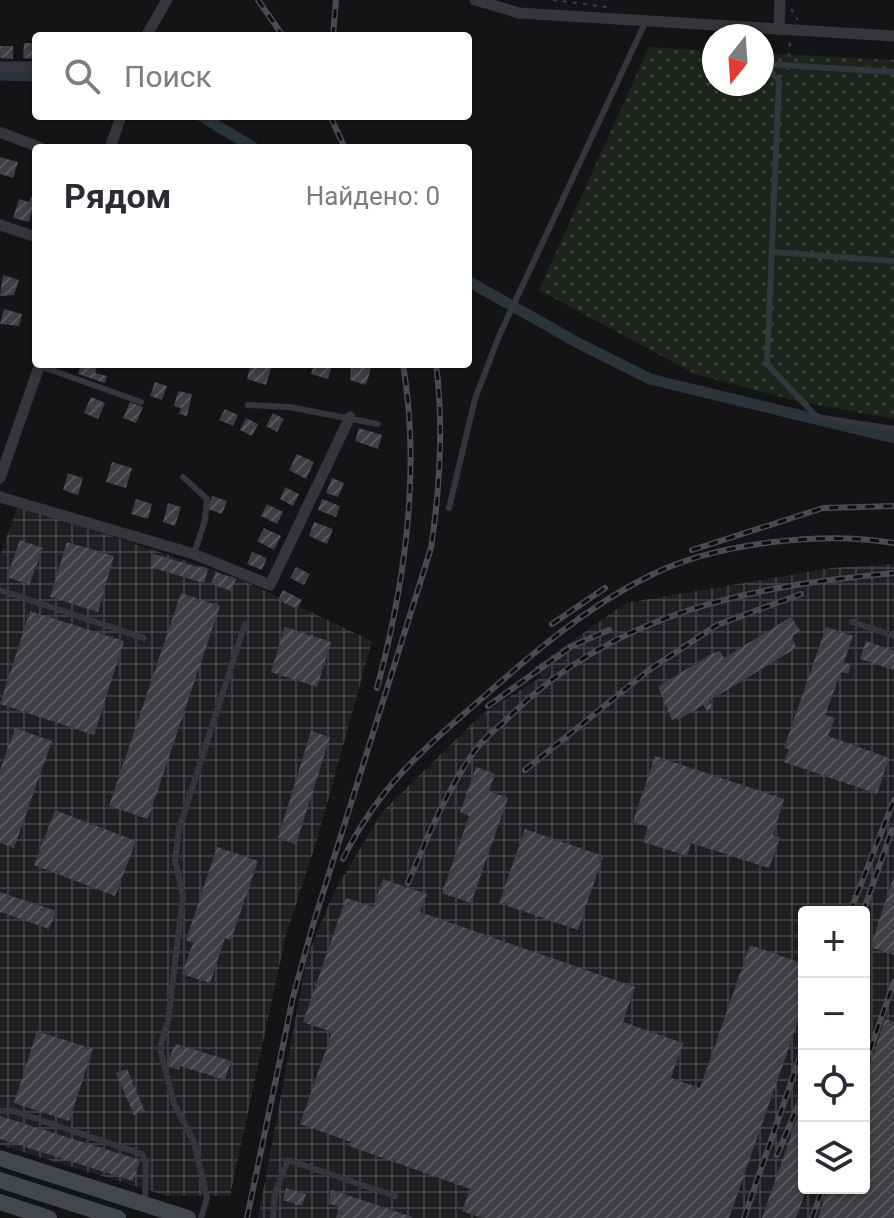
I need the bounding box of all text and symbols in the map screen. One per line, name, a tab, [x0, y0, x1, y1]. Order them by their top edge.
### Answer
north arrow	[702, 24, 774, 96]
search box	[32, 32, 472, 120]
icon: search	[60, 54, 104, 98]
text: Поиск	[124, 59, 212, 94]
text: Рядом	[64, 176, 171, 216]
text: Найдено: 0	[306, 181, 440, 211]
map controls	[798, 906, 870, 1194]
button: +	[798, 906, 870, 978]
button: −	[798, 978, 870, 1050]
button: locate	[798, 1050, 870, 1122]
button: layers	[798, 1122, 870, 1194]

